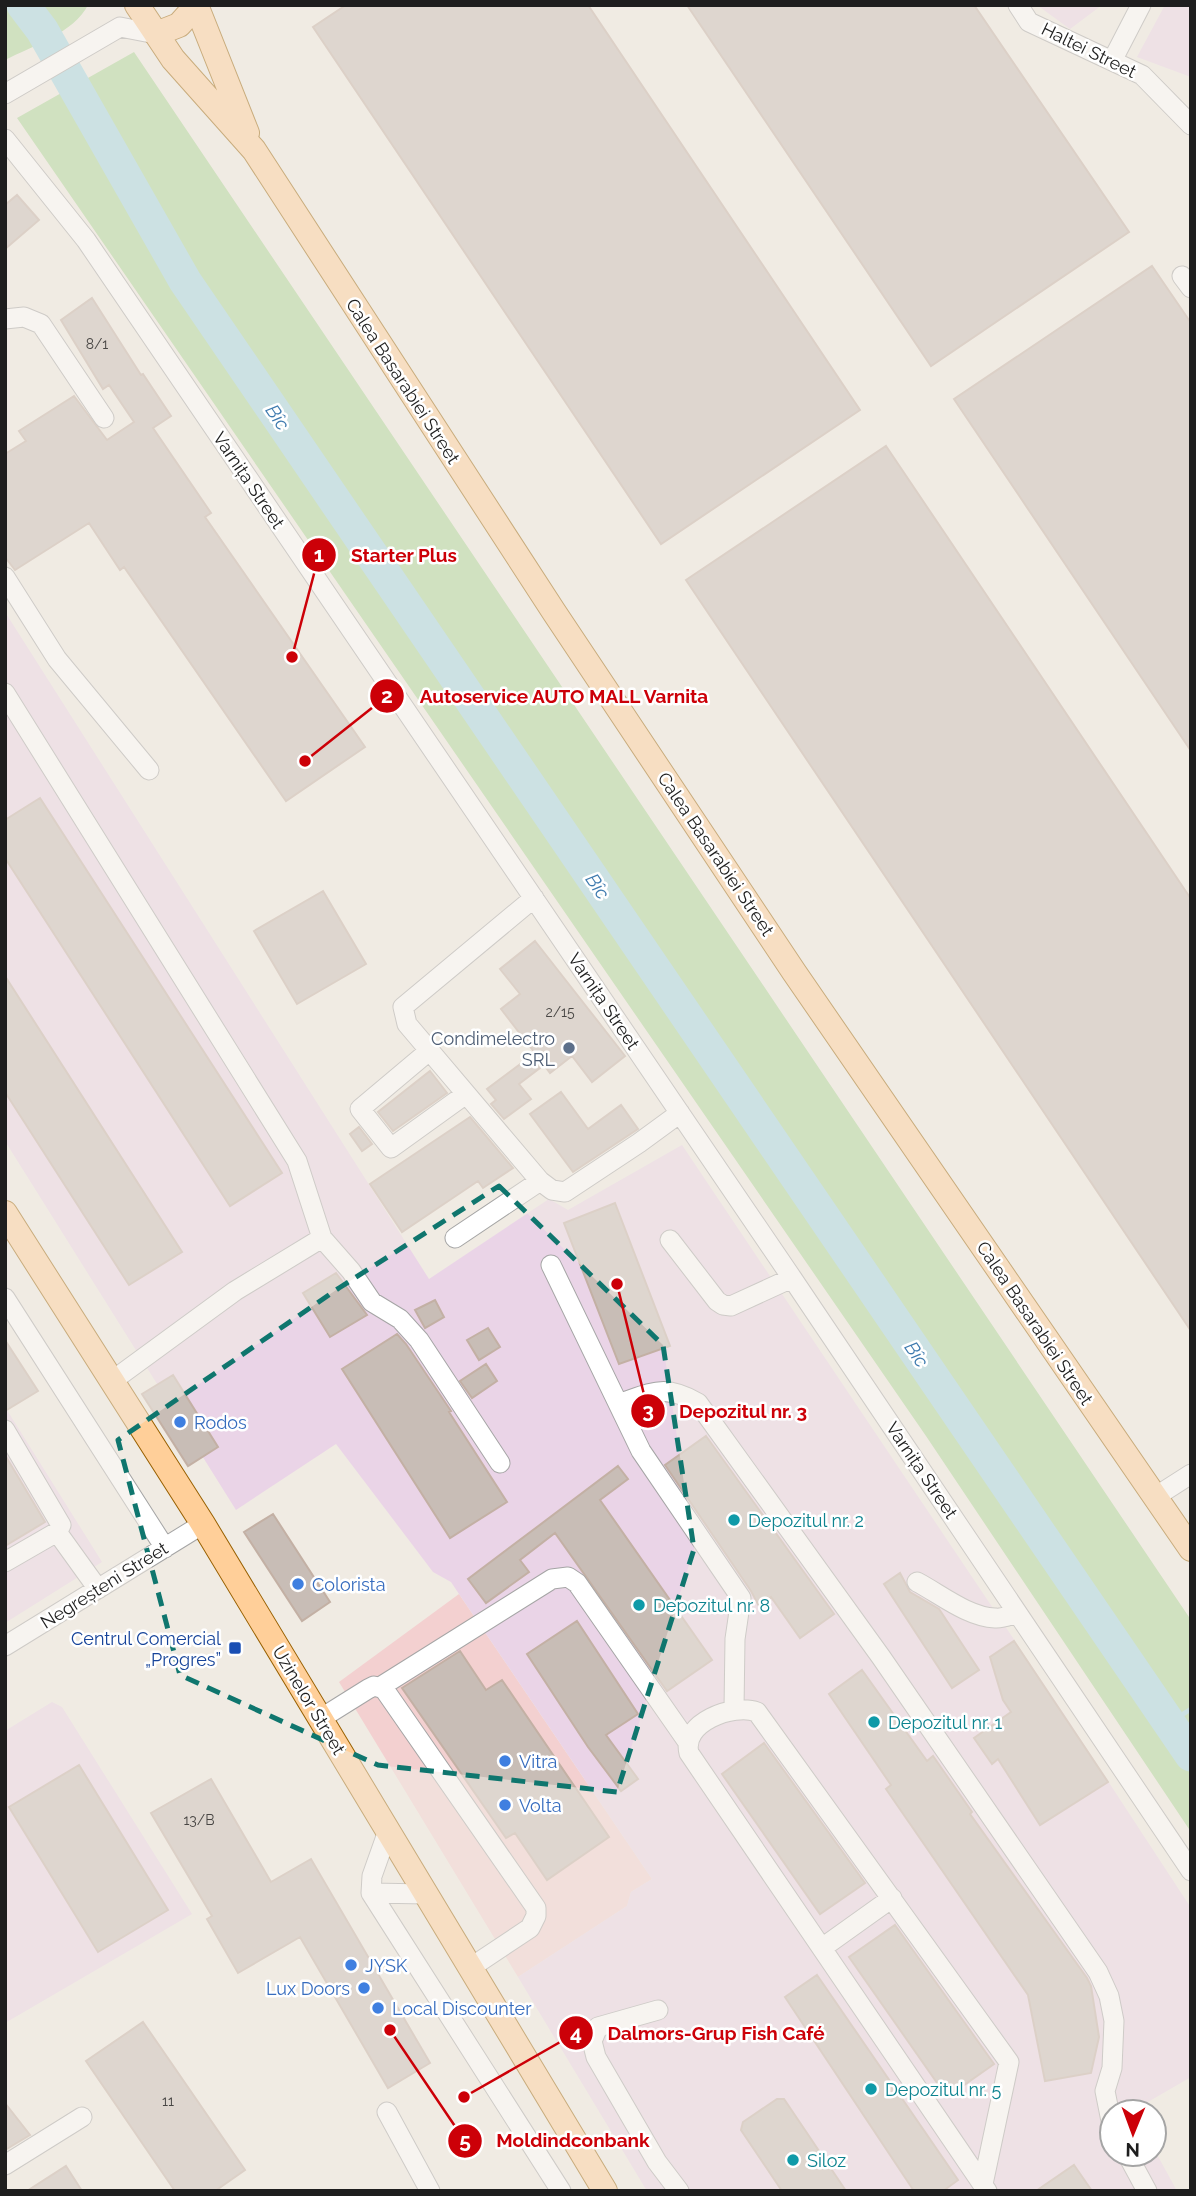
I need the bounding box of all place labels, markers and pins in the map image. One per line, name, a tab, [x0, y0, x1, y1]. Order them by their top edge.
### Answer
callout: Starter Plus	[302, 535, 471, 575]
callout: Autoservice AUTO MALL Varnita	[370, 676, 723, 716]
place label: Condimelectro SRL	[431, 1028, 555, 1070]
marker: Condimelectro SRL	[561, 1040, 577, 1056]
callout: Depozitul nr. 3	[630, 1391, 822, 1431]
place label: Rodos	[194, 1412, 247, 1433]
marker: Rodos	[172, 1414, 188, 1430]
place label: Depozitul nr. 2	[748, 1510, 864, 1531]
marker: Depozitul nr. 2	[726, 1512, 742, 1528]
place label: Colorista	[312, 1574, 385, 1595]
marker: Colorista	[290, 1576, 306, 1592]
place label: Depozitul nr. 8	[653, 1595, 770, 1616]
marker: Depozitul nr. 8	[631, 1597, 647, 1613]
place label: Centrul Comercial „Progres”	[71, 1628, 221, 1670]
marker: Centrul Comercial „Progres”	[227, 1640, 243, 1656]
place label: Depozitul nr. 1	[888, 1712, 1003, 1733]
marker: Depozitul nr. 1	[866, 1714, 882, 1730]
place label: Vitra	[519, 1751, 557, 1772]
marker: Vitra	[497, 1753, 513, 1769]
place label: Volta	[519, 1795, 561, 1816]
marker: Volta	[497, 1797, 513, 1813]
place label: JYSK	[365, 1955, 408, 1976]
marker: JYSK	[343, 1957, 359, 1973]
place label: Lux Doors	[266, 1978, 350, 1999]
marker: Lux Doors	[356, 1980, 372, 1996]
place label: Local Discounter	[392, 1998, 532, 2019]
marker: Local Discounter	[370, 2000, 386, 2016]
callout: Dalmors-Grup Fish Café	[558, 2013, 838, 2053]
place label: Depozitul nr. 5	[885, 2079, 1002, 2100]
marker: Depozitul nr. 5	[863, 2081, 879, 2097]
callout: Moldindconbank	[448, 2121, 664, 2161]
place label: Siloz	[807, 2150, 846, 2171]
marker: Siloz	[785, 2152, 801, 2168]

